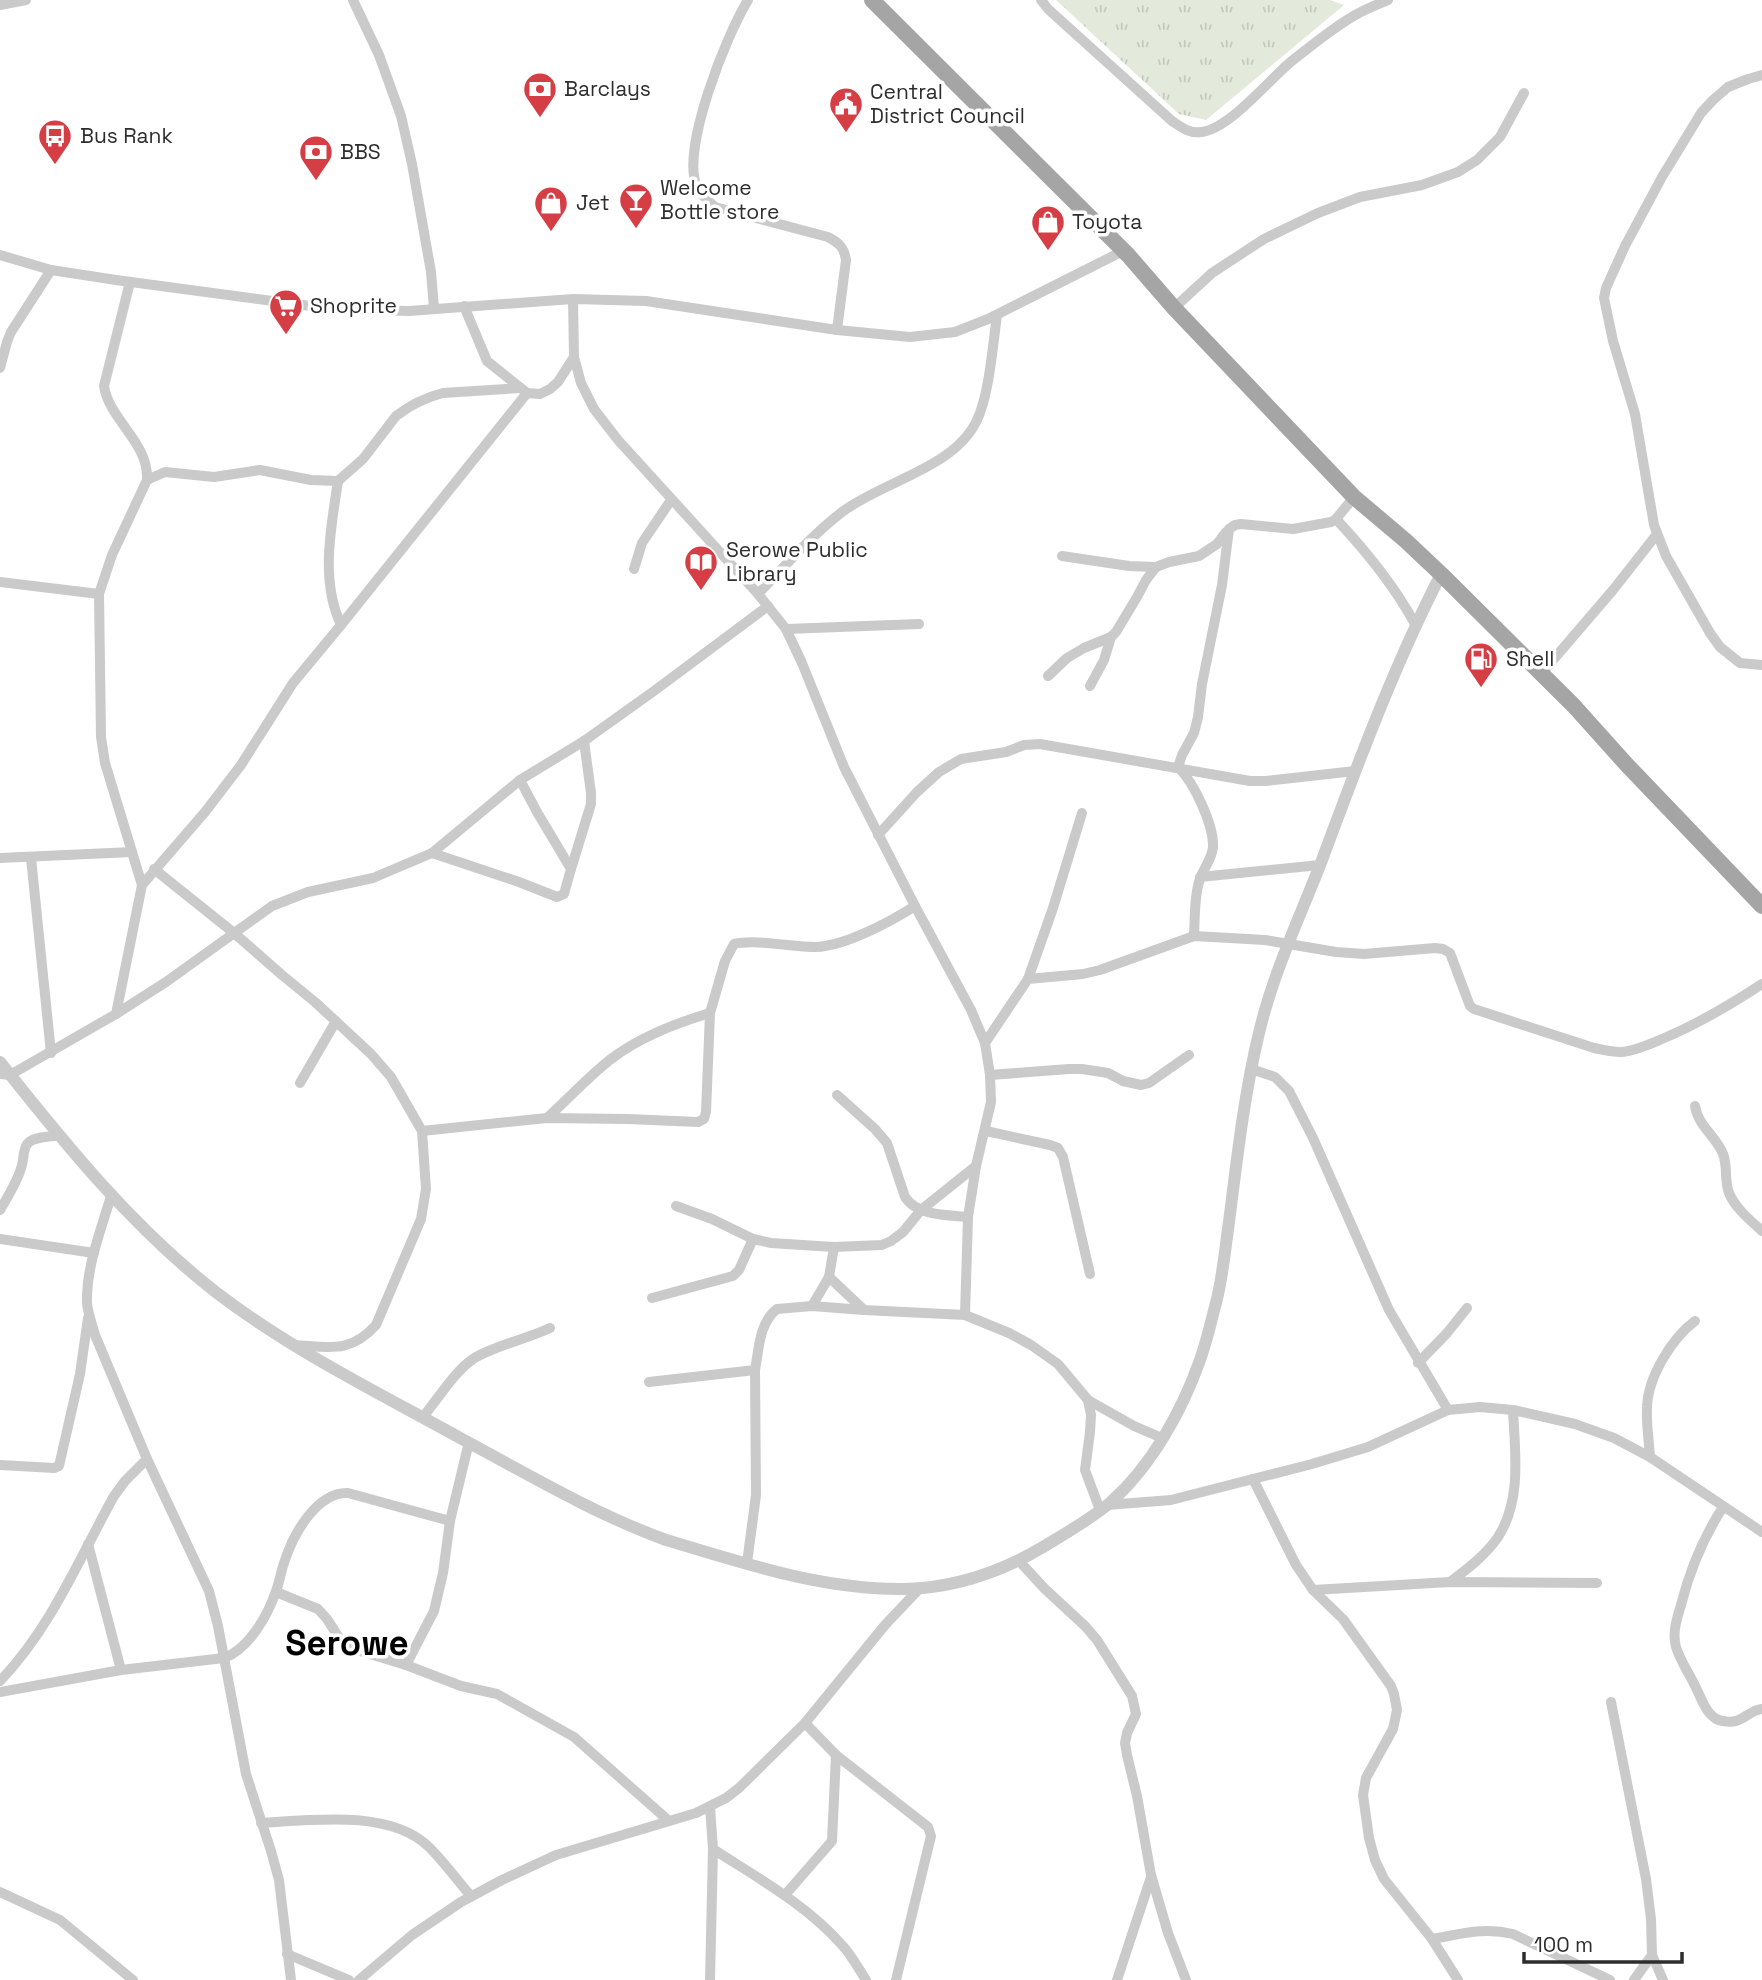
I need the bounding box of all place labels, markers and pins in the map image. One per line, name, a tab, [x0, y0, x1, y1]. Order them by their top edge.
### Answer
bank icon: Barclays	[521, 70, 559, 119]
place label: Barclays	[564, 75, 651, 102]
place label: Central District Council	[870, 78, 1025, 129]
public building icon: Central District Council	[827, 85, 865, 134]
bus stop icon: Bus Rank	[36, 117, 74, 166]
place label: Bus Rank	[80, 122, 173, 149]
bank icon: BBS	[297, 133, 335, 182]
place label: BBS	[340, 138, 381, 165]
place label: Welcome Bottle store	[660, 174, 779, 225]
bar icon: Welcome Bottle store	[617, 181, 655, 230]
shop icon: Jet	[532, 184, 570, 233]
place label: Jet	[576, 189, 610, 216]
shop icon: Toyota	[1029, 203, 1067, 252]
place label: Toyota	[1072, 208, 1142, 235]
supermarket icon: Shoprite	[267, 287, 305, 336]
place label: Shoprite	[310, 292, 397, 319]
place label: Serowe Public Library	[726, 536, 868, 587]
library icon: Serowe Public Library	[682, 543, 720, 592]
fuel station icon: Shell	[1462, 640, 1500, 689]
place label: Shell	[1506, 645, 1554, 672]

